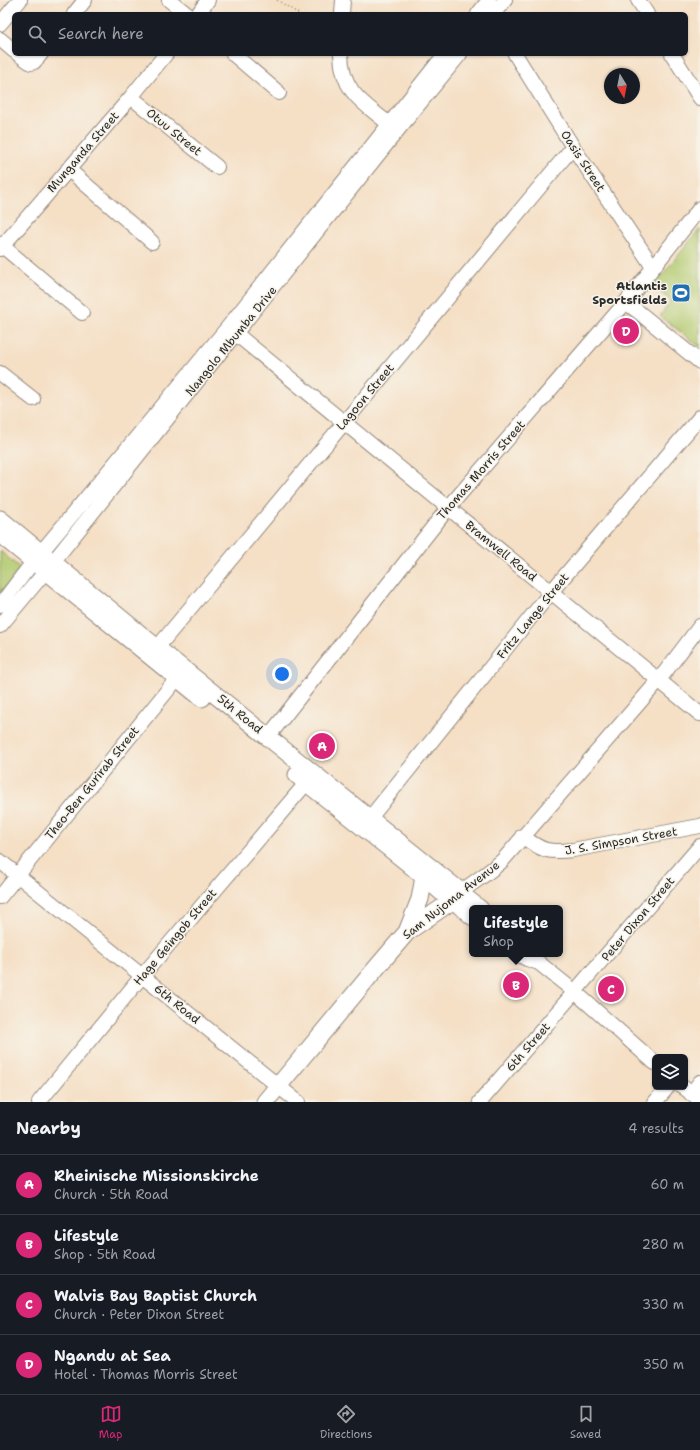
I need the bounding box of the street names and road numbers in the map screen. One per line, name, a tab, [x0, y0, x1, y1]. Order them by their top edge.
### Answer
street label: Otuu Street	[143, 105, 205, 159]
street label: Munganda Street	[43, 108, 123, 196]
street label: Oasis Street	[557, 127, 609, 195]
street label: Nangolo Mbumba Drive	[182, 283, 280, 399]
street label: Lagoon Street	[332, 360, 398, 434]
street label: Thomas Morris Street	[433, 417, 529, 523]
street label: Bramwell Road	[462, 517, 541, 585]
street label: Fritz Lange Street	[493, 570, 573, 662]
street label: 5th Road	[214, 691, 266, 737]
street label: Theo-Ben Gurirab Street	[41, 723, 143, 843]
street label: J. S. Simpson Street	[563, 823, 679, 859]
street label: Sam Nujoma Avenue	[399, 857, 503, 943]
street label: Peter Dixon Street	[598, 873, 678, 965]
street label: Hage Geingob Street	[130, 885, 220, 989]
street label: 6th Road	[151, 980, 204, 1028]
street label: 6th Street	[502, 1019, 554, 1075]

